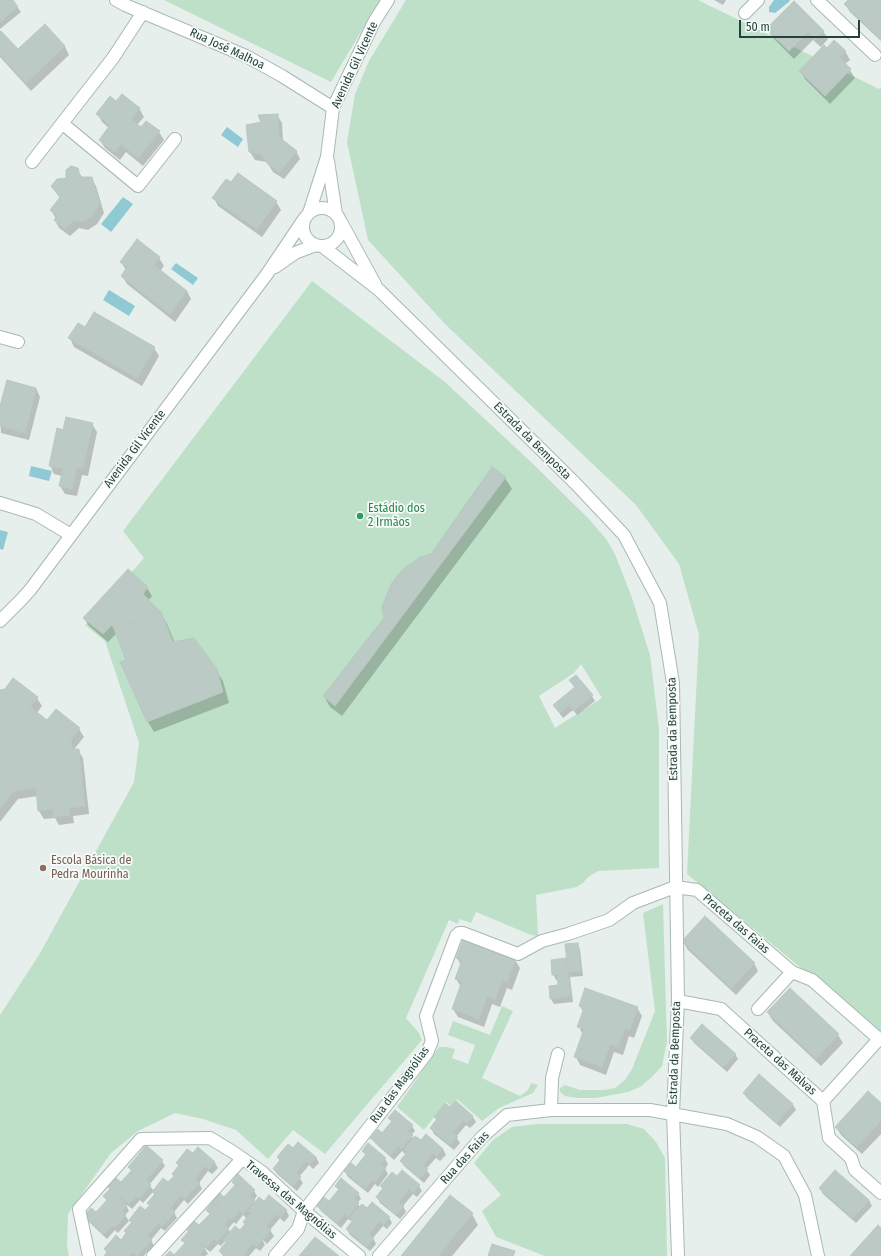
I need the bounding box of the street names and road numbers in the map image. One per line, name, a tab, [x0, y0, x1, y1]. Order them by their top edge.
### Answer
street label: Avenida Gil Vicente	[329, 19, 381, 111]
street label: Rua José Malhoa	[187, 25, 267, 73]
street label: Estrada da Bemposta	[490, 399, 574, 483]
street label: Avenida Gil Vicente	[101, 407, 169, 491]
street label: Estrada da Bemposta	[665, 677, 681, 781]
street label: Praceta das Faias	[700, 891, 772, 957]
street label: Estrada da Bemposta	[666, 1001, 684, 1105]
street label: Praceta das Malvas	[741, 1026, 819, 1098]
street label: Rua das Magnólias	[367, 1044, 433, 1126]
street label: Rua das Faias	[438, 1129, 492, 1187]
street label: Travessa das Magnólias	[243, 1158, 339, 1242]

